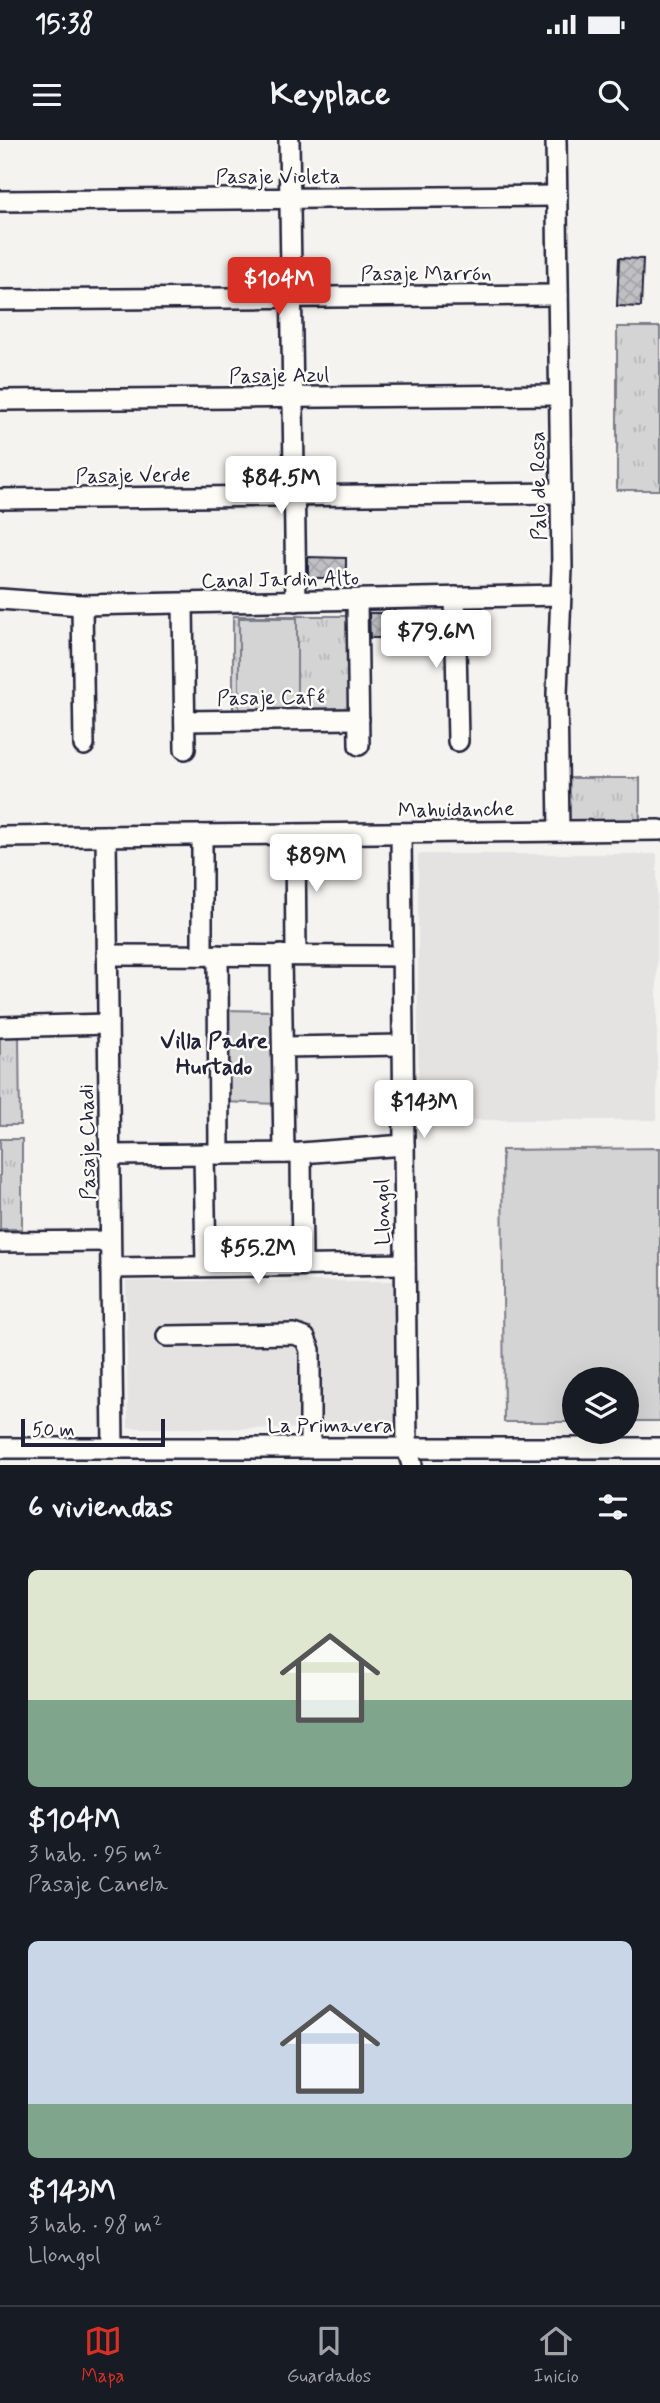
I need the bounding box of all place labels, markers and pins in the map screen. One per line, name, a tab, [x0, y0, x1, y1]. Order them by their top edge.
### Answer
pin: $104M	[230, 258, 328, 317]
pin: $84.5M	[224, 456, 338, 516]
pin: $79.6M	[379, 610, 493, 670]
pin: $89M	[275, 834, 357, 894]
pin: $143M	[375, 1080, 473, 1140]
pin: $55.2M	[201, 1226, 315, 1286]

